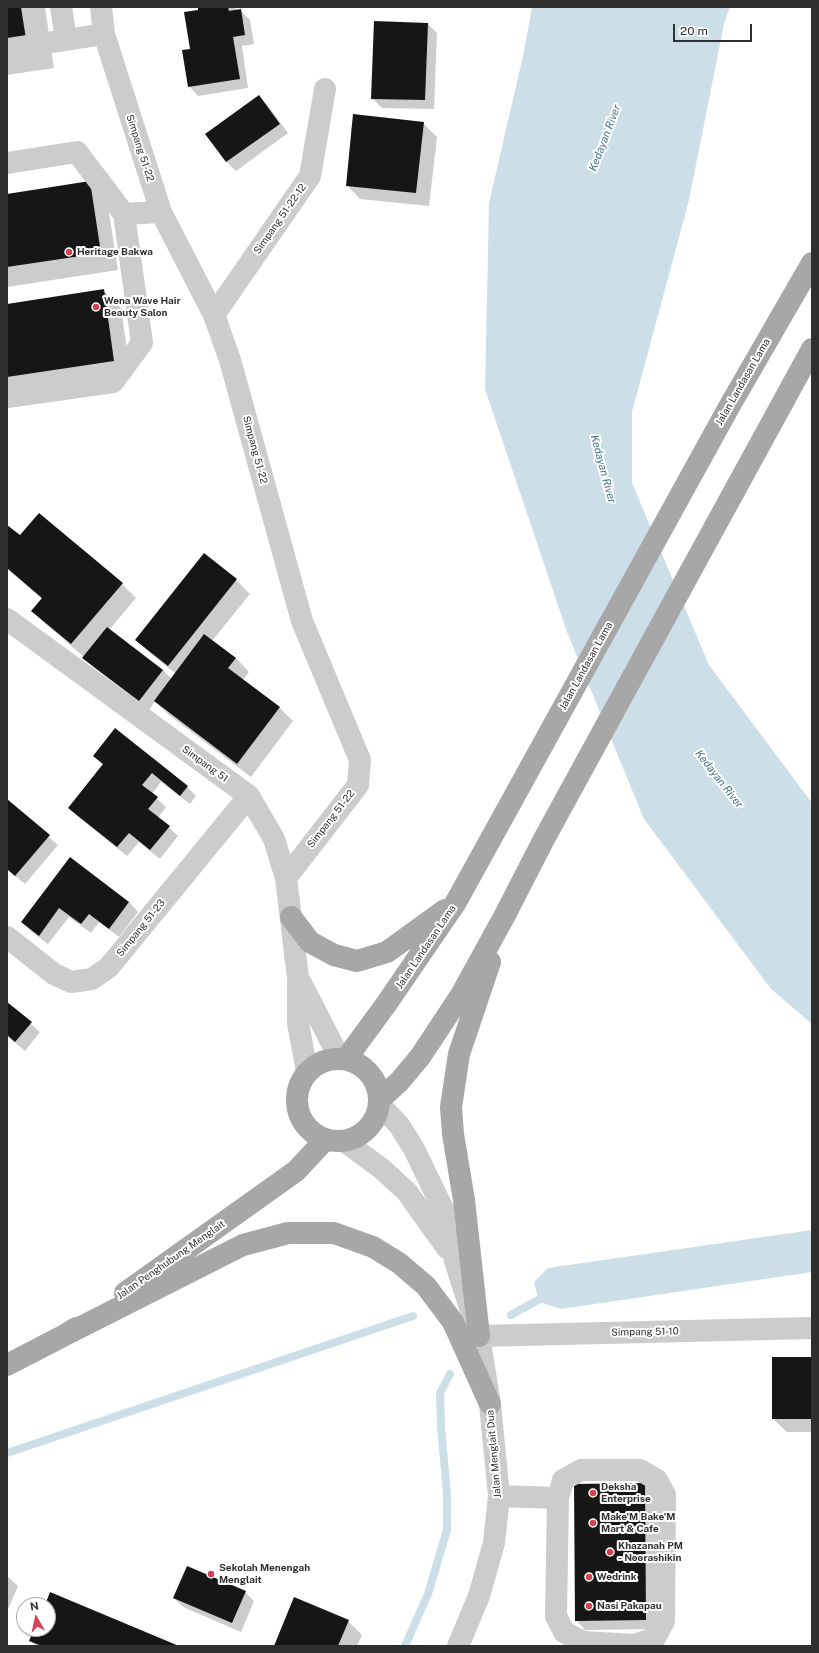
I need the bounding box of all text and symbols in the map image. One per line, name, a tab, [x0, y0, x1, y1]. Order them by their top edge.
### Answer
scale bar	[675, 16, 754, 42]
text: 20 m	[680, 24, 708, 38]
water label: Kedayan River	[586, 103, 624, 173]
street label: Simpang 51-22	[123, 113, 157, 183]
street label: Simpang 51-22-12	[251, 182, 309, 256]
place label: Heritage Bakwa	[77, 246, 153, 258]
marker: Heritage Bakwa	[64, 247, 74, 257]
place label: Wena Wave Hair Beauty Salon	[104, 295, 181, 318]
marker: Wena Wave Hair Beauty Salon	[91, 302, 101, 312]
street label: Jalan Landasan Lama	[713, 336, 773, 428]
street label: Simpang 51-22	[240, 415, 270, 485]
water label: Kedayan River	[588, 433, 618, 505]
street label: Jalan Landasan Lama	[557, 620, 615, 712]
street label: Simpang 51	[180, 743, 230, 785]
water label: Kedayan River	[692, 747, 746, 811]
street label: Simpang 51-22	[305, 788, 357, 850]
street label: Simpang 51-23	[114, 897, 168, 959]
street label: Jalan Landasan Lama	[393, 903, 459, 991]
street label: Jalan Penghubung Menglait	[115, 1218, 227, 1302]
street label: Simpang 51-10	[611, 1325, 679, 1339]
street label: Jalan Menglait Dua	[484, 1410, 504, 1498]
place label: Deksha Enterprise	[601, 1481, 651, 1504]
marker: Deksha Enterprise	[588, 1488, 598, 1498]
place label: Make'M Bake'M Mart & Cafe	[601, 1511, 676, 1534]
marker: Make'M Bake'M Mart & Cafe	[588, 1518, 598, 1528]
place label: Khazanah PM - Noorashikin	[618, 1540, 683, 1564]
marker: Khazanah PM - Noorashikin	[605, 1547, 615, 1557]
place label: Sekolah Menengah Menglait	[219, 1562, 310, 1586]
marker: Sekolah Menengah Menglait	[206, 1569, 216, 1579]
place label: Wedrink	[597, 1571, 637, 1583]
marker: Wedrink	[584, 1572, 594, 1582]
north arrow	[16, 1597, 56, 1637]
text: N	[29, 1600, 39, 1613]
place label: Nasi Pakapau	[597, 1600, 662, 1612]
marker: Nasi Pakapau	[584, 1601, 594, 1611]

